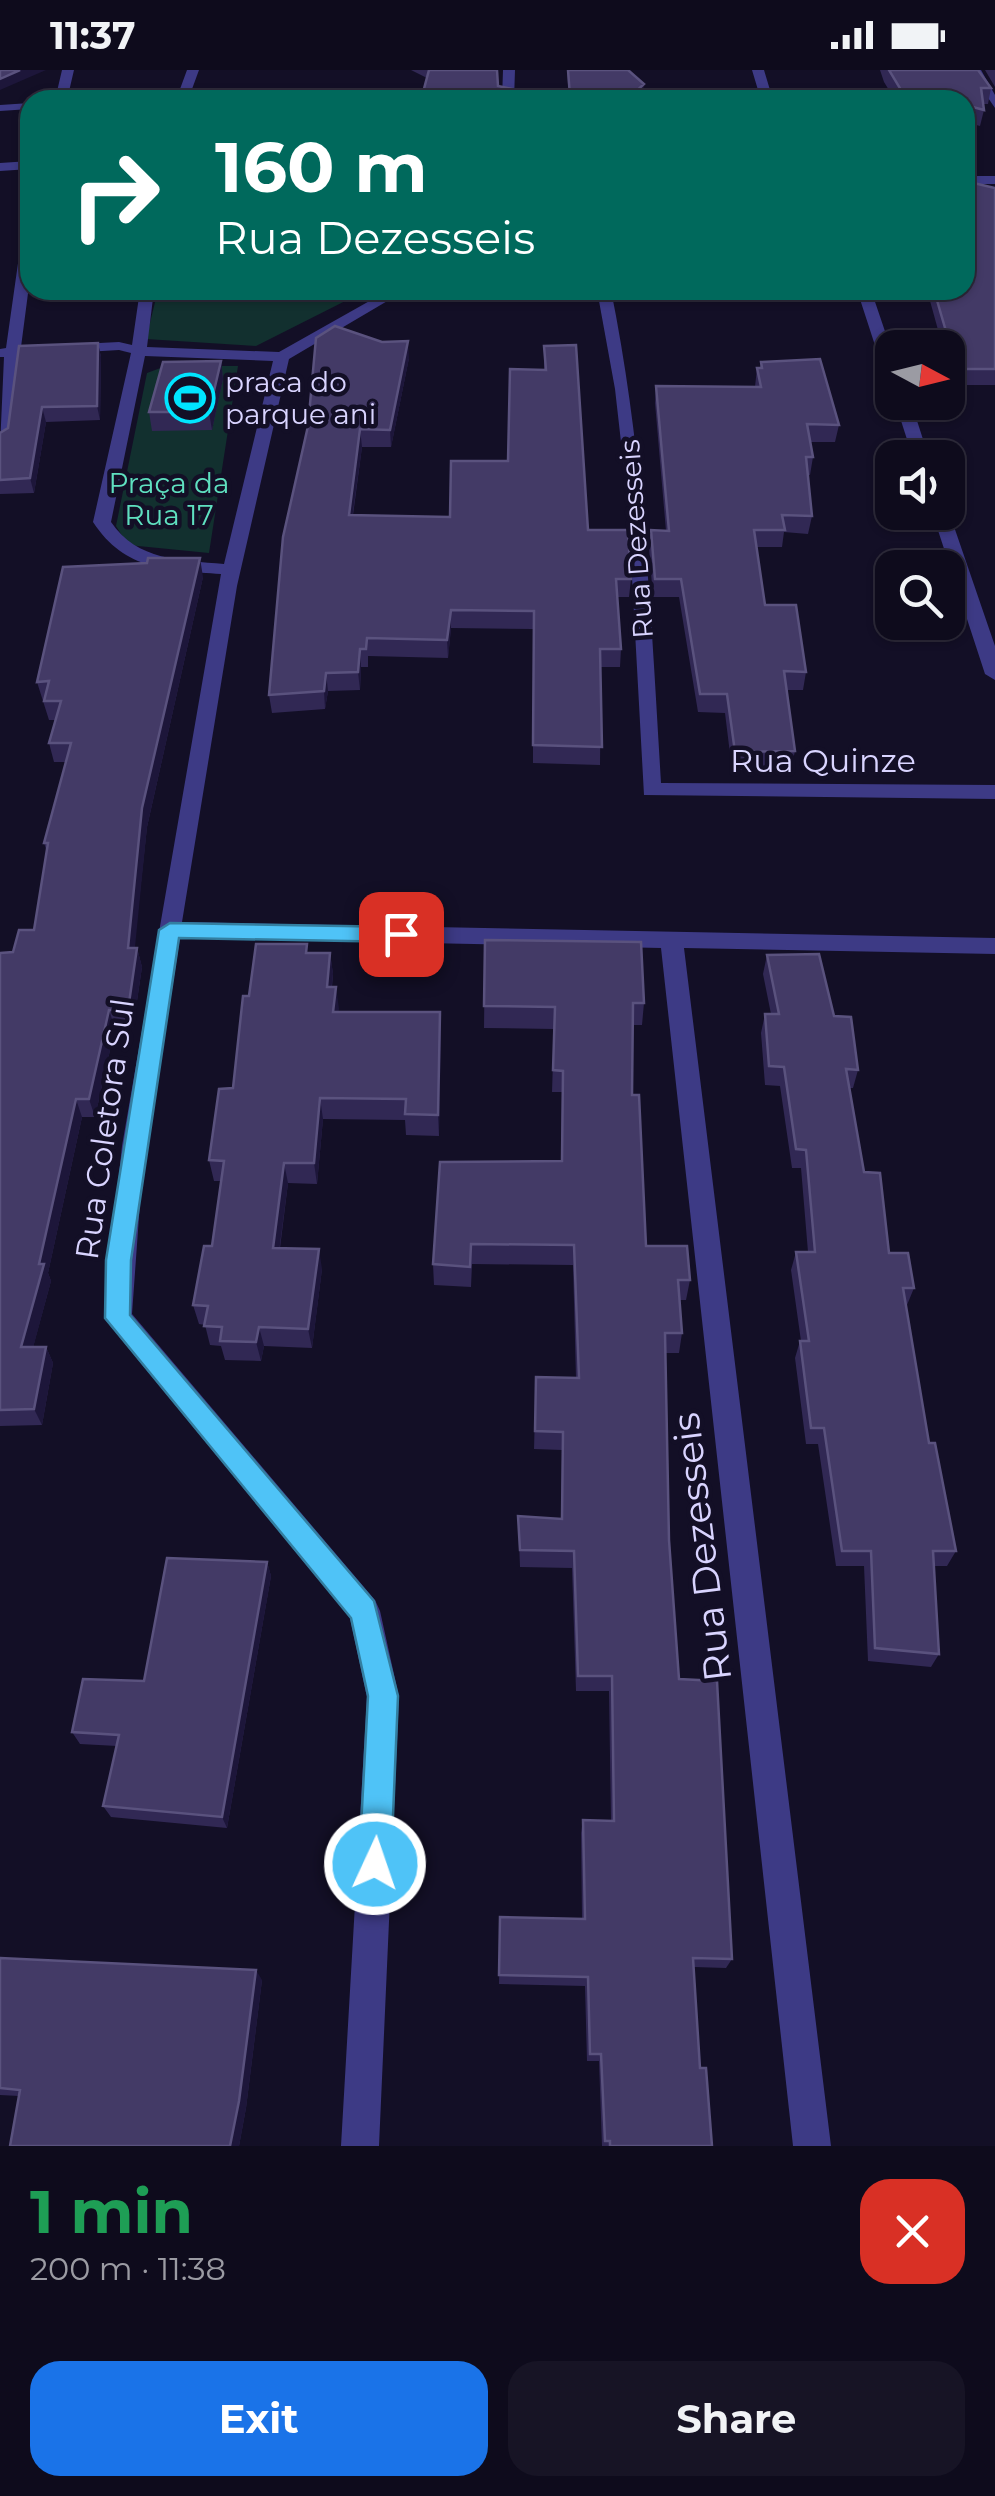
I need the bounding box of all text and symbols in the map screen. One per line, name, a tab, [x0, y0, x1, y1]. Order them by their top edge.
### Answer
text: 11:37	[50, 12, 135, 59]
text: 160 m	[215, 124, 428, 210]
icon: right	[50, 130, 180, 260]
text: Rua Dezesseis	[215, 210, 535, 265]
north arrow	[875, 330, 965, 420]
map controls	[875, 330, 965, 640]
place label: praca do parque ani	[225, 365, 376, 431]
sports icon: praca do parque ani	[164, 372, 216, 424]
street label: Rua Dezesseis	[612, 438, 660, 640]
button: sound	[875, 440, 965, 530]
park label: Praça da Rua 17	[108, 466, 230, 532]
button: search	[875, 550, 965, 640]
street label: Rua Quinze	[730, 741, 916, 780]
pin	[359, 892, 444, 977]
icon: arrive	[374, 907, 429, 962]
street label: Rua Coletora Sul	[67, 996, 142, 1262]
street label: Rua Dezesseis	[662, 1410, 741, 1684]
position arrow	[323, 1812, 427, 1916]
text: 1 min	[30, 2175, 193, 2248]
button: close	[860, 2179, 965, 2284]
text: 200 m · 11:38	[30, 2249, 226, 2288]
button: Exit	[30, 2361, 488, 2476]
button: Share	[508, 2361, 965, 2476]

